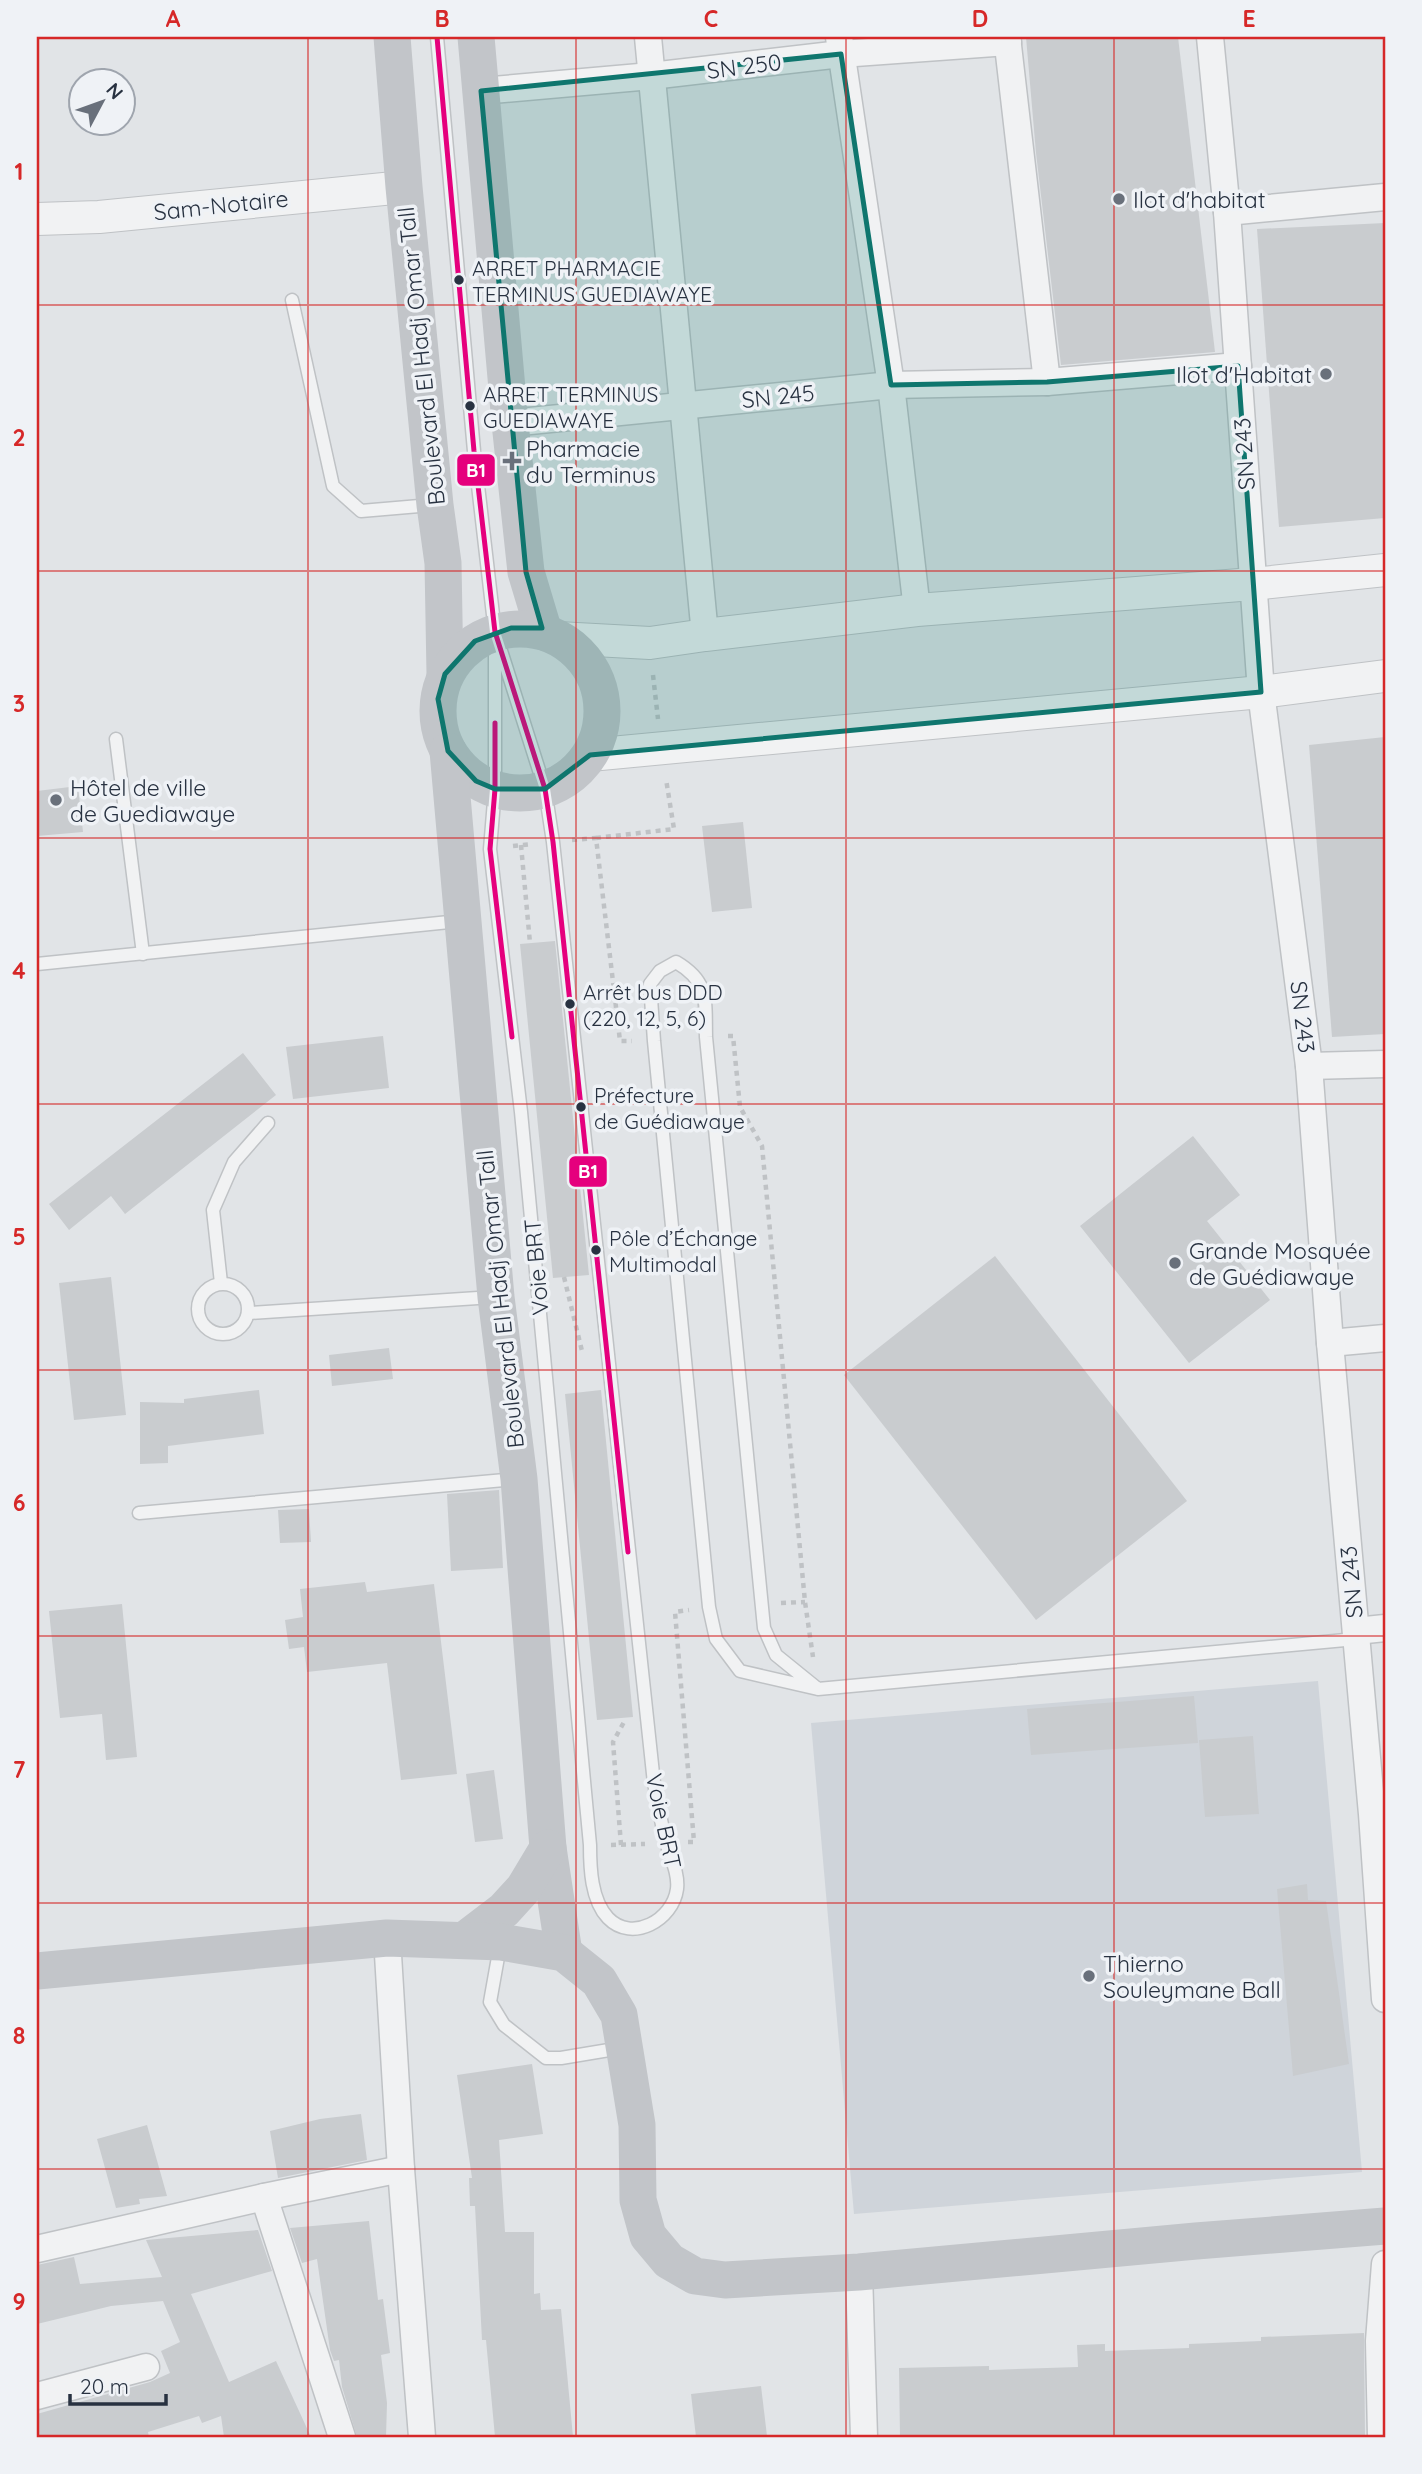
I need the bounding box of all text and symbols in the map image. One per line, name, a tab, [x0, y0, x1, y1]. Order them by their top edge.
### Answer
text: A	[166, 4, 181, 33]
text: B	[434, 4, 450, 33]
text: C	[704, 4, 718, 33]
text: D	[972, 4, 988, 33]
text: E	[1242, 4, 1256, 33]
street label: SN 250	[705, 47, 783, 85]
north arrow	[66, 66, 136, 136]
text: N	[101, 78, 128, 104]
text: 1	[15, 157, 23, 186]
street label: Sam-Notaire	[152, 184, 290, 226]
place label: Ilot d'habitat	[1133, 185, 1266, 214]
marker: Ilot d'habitat	[1111, 191, 1127, 207]
street label: Boulevard El Hadj Omar Tall	[391, 205, 451, 507]
place label: ARRET PHARMACIE TERMINUS GUEDIAWAYE	[472, 255, 712, 307]
marker: ARRET PHARMACIE TERMINUS GUEDIAWAYE	[452, 273, 466, 287]
place label: Ilot d'Habitat	[1176, 360, 1312, 389]
marker: Ilot d'Habitat	[1318, 366, 1334, 382]
street label: SN 245	[740, 378, 816, 414]
place label: ARRET TERMINUS GUEDIAWAYE	[483, 381, 658, 433]
marker: ARRET TERMINUS GUEDIAWAYE	[463, 399, 477, 413]
street label: SN 243	[1227, 417, 1261, 491]
text: 2	[12, 423, 26, 452]
place label: Pharmacie du Terminus	[526, 434, 656, 489]
line badge: B1	[456, 453, 496, 487]
marker: Pharmacie du Terminus	[504, 453, 520, 469]
text: B1	[466, 458, 486, 482]
text: 3	[13, 689, 25, 718]
place label: Hôtel de ville de Guediawaye	[70, 773, 235, 828]
marker: Hôtel de ville de Guediawaye	[48, 792, 64, 808]
text: 4	[12, 956, 26, 985]
place label: Arrêt bus DDD (220, 12, 5, 6)	[583, 979, 723, 1031]
street label: SN 243	[1284, 979, 1322, 1055]
marker: Arrêt bus DDD (220, 12, 5, 6)	[563, 997, 577, 1011]
place label: Préfecture de Guédiawaye	[594, 1082, 745, 1134]
marker: Préfecture de Guédiawaye	[574, 1100, 588, 1114]
street label: Boulevard El Hadj Omar Tall	[470, 1148, 530, 1450]
line badge: B1	[568, 1155, 608, 1188]
text: B1	[578, 1159, 598, 1183]
street label: Voie BRT	[517, 1217, 555, 1316]
text: 5	[12, 1222, 26, 1251]
place label: Pôle d’Échange Multimodal	[609, 1225, 757, 1277]
place label: Grande Mosquée de Guédiawaye	[1189, 1236, 1371, 1291]
marker: Pôle d’Échange Multimodal	[589, 1243, 603, 1257]
marker: Grande Mosquée de Guédiawaye	[1167, 1255, 1183, 1271]
text: 6	[13, 1488, 25, 1517]
street label: SN 243	[1333, 1545, 1369, 1619]
text: 7	[13, 1755, 26, 1784]
street label: Voie BRT	[640, 1771, 688, 1871]
place label: Thierno Souleymane Ball	[1103, 1949, 1281, 2004]
marker: Thierno Souleymane Ball	[1081, 1968, 1097, 1984]
text: 8	[13, 2021, 25, 2050]
text: 9	[12, 2287, 26, 2316]
scale bar	[70, 2362, 166, 2406]
text: 20 m	[80, 2373, 129, 2399]

